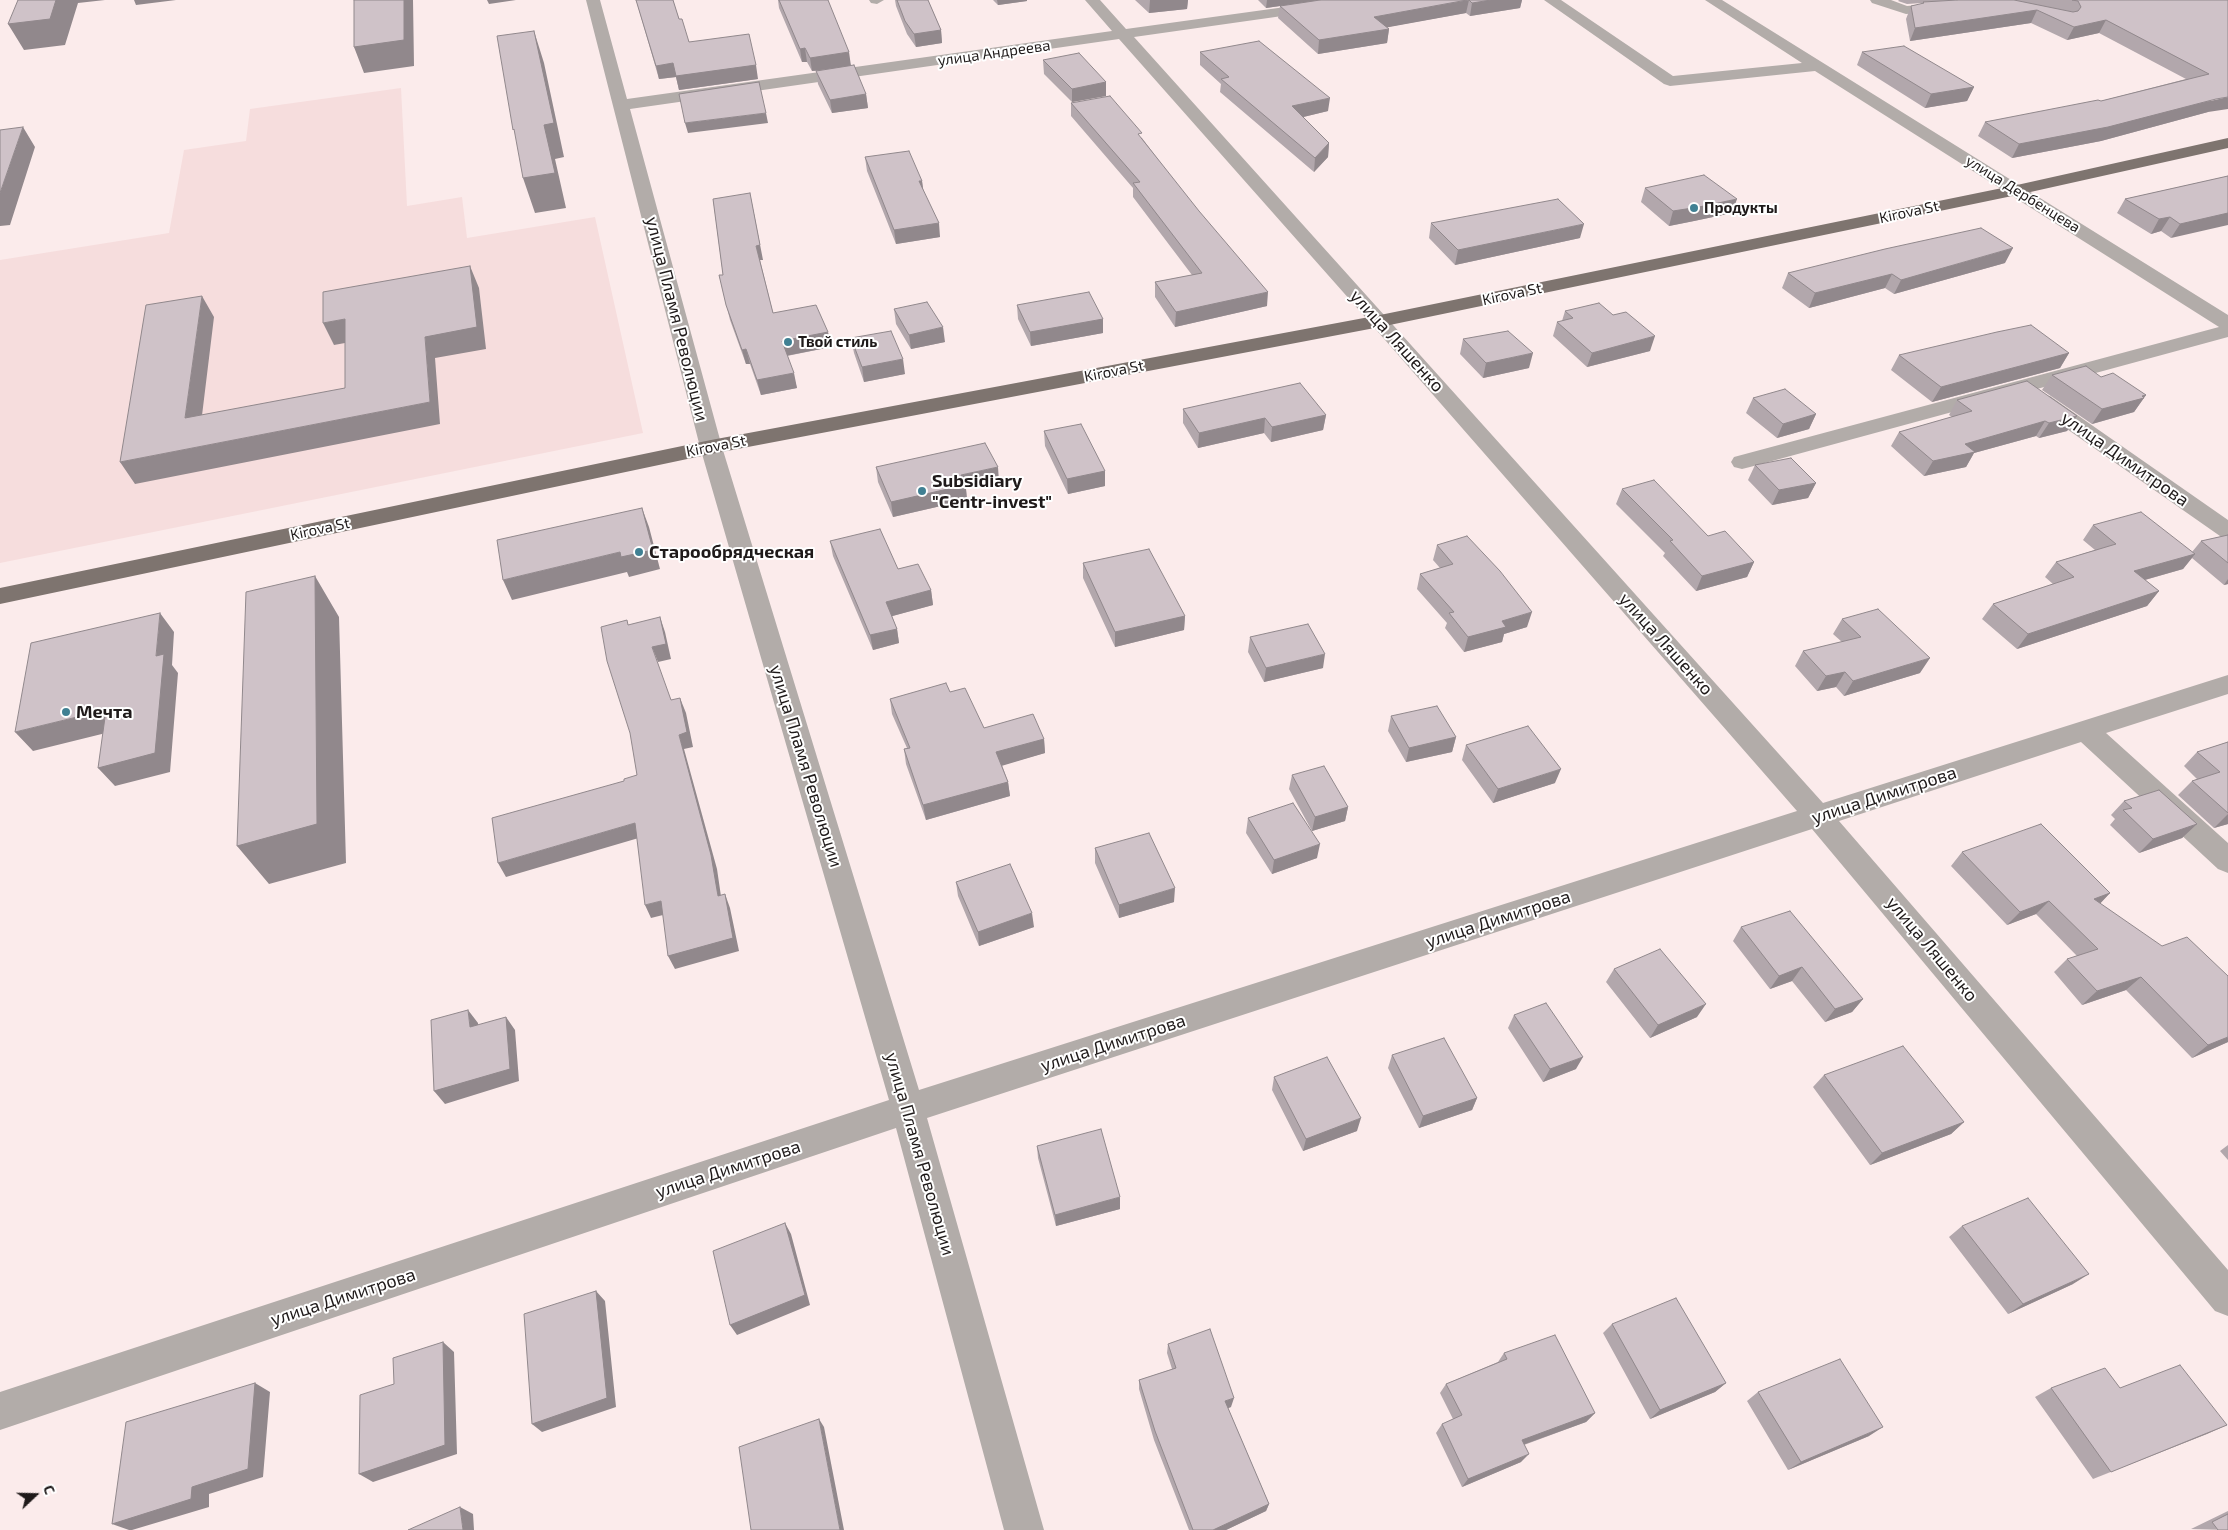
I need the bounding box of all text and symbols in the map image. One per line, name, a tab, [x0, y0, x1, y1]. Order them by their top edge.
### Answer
street label: улица Андреева	[936, 36, 1052, 70]
street label: улица Дербенцева	[1962, 152, 2084, 236]
street label: Kirova St	[1878, 197, 1940, 227]
place label: Продукты	[1704, 199, 1778, 217]
marker: Продукты	[1688, 202, 1700, 214]
street label: улица Пламя Революции	[641, 214, 713, 424]
street label: Kirova St	[1481, 279, 1543, 309]
street label: улица Ляшенко	[1345, 285, 1449, 397]
place label: Твой стиль	[798, 333, 877, 351]
marker: Твой стиль	[782, 336, 794, 348]
street label: Kirova St	[1083, 356, 1145, 386]
street label: улица Димитрова	[2057, 407, 2193, 511]
street label: Kirova St	[685, 431, 747, 461]
place label: Subsidiary "Centr-invest"	[932, 470, 1052, 512]
marker: Subsidiary "Centr-invest"	[916, 485, 928, 497]
street label: Kirova St	[289, 514, 351, 544]
place label: Старообрядческая	[649, 541, 814, 563]
marker: Старообрядческая	[633, 546, 645, 558]
street label: улица Ляшенко	[1614, 588, 1718, 700]
street label: улица Пламя Революции	[765, 662, 847, 870]
place label: Мечта	[76, 701, 133, 723]
marker: Мечта	[60, 706, 72, 718]
street label: улица Димитрова	[1809, 761, 1959, 829]
street label: улица Димитрова	[1423, 885, 1573, 953]
street label: улица Ляшенко	[1882, 892, 1982, 1006]
street label: улица Димитрова	[1038, 1009, 1188, 1077]
street label: улица Пламя Революции	[881, 1050, 959, 1258]
street label: улица Димитрова	[653, 1135, 803, 1203]
street label: улица Димитрова	[268, 1263, 418, 1331]
north arrow	[10, 1470, 60, 1520]
text: С	[40, 1483, 59, 1496]

